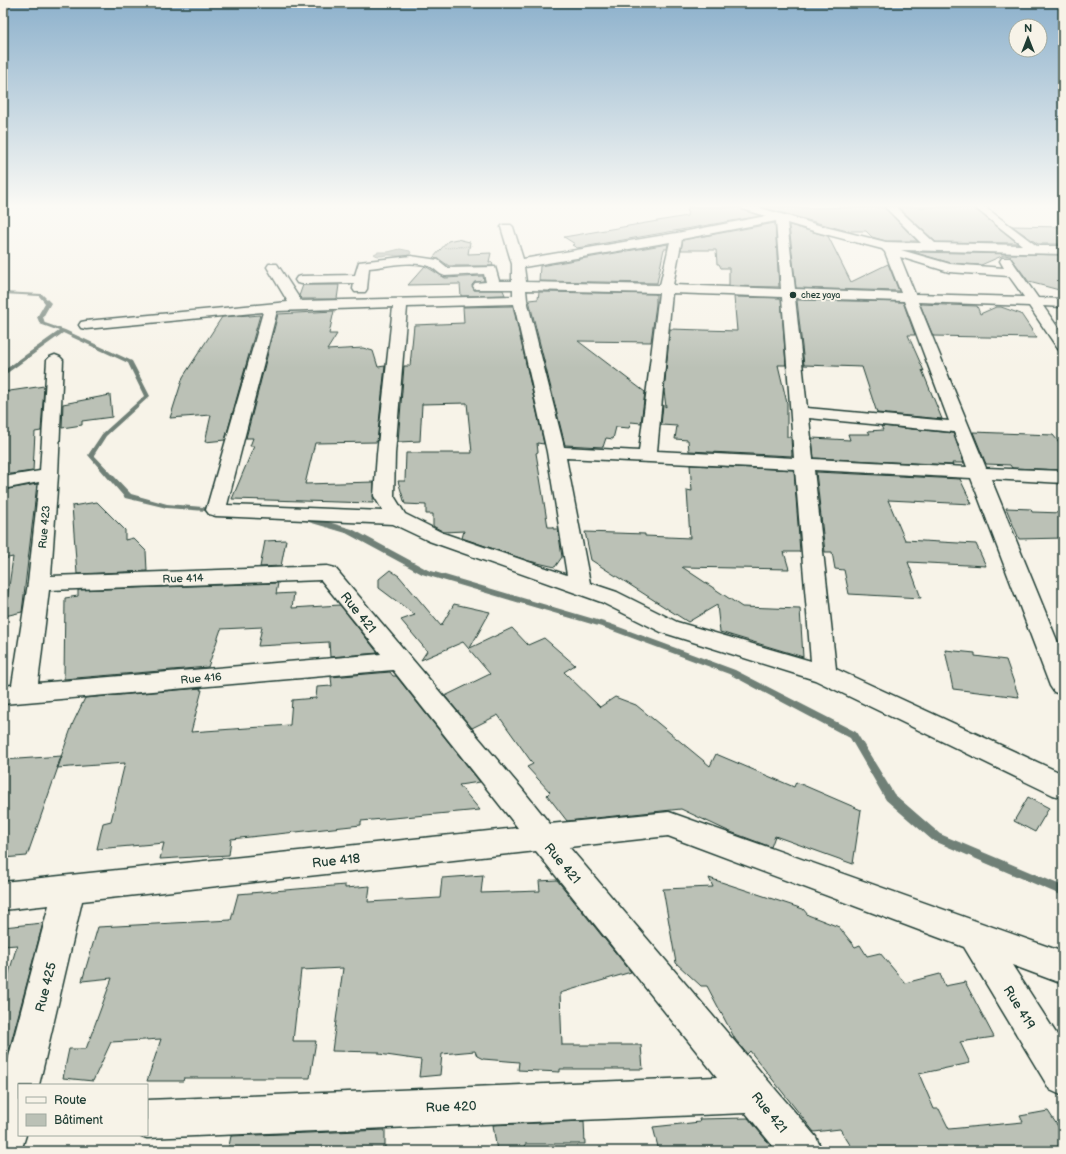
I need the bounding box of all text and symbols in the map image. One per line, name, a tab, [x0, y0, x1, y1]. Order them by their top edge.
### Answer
north arrow	[1008, 18, 1048, 58]
text: N	[1024, 22, 1032, 35]
marker: chez yaya	[788, 290, 798, 300]
place label: chez yaya	[801, 290, 840, 301]
street label: Rue 423	[36, 505, 53, 549]
street label: Rue 414	[162, 571, 204, 586]
street label: Rue 421	[337, 589, 380, 636]
street label: Rue 416	[180, 670, 222, 687]
street label: Rue 421	[541, 840, 584, 887]
street label: Rue 418	[311, 850, 361, 871]
street label: Rue 425	[32, 961, 60, 1014]
street label: Rue 419	[1000, 983, 1039, 1032]
legend	[18, 1084, 148, 1136]
street label: Rue 421	[748, 1089, 791, 1136]
text: Route	[54, 1093, 86, 1108]
street label: Rue 420	[425, 1098, 477, 1116]
text: Bâtiment	[54, 1113, 103, 1128]

